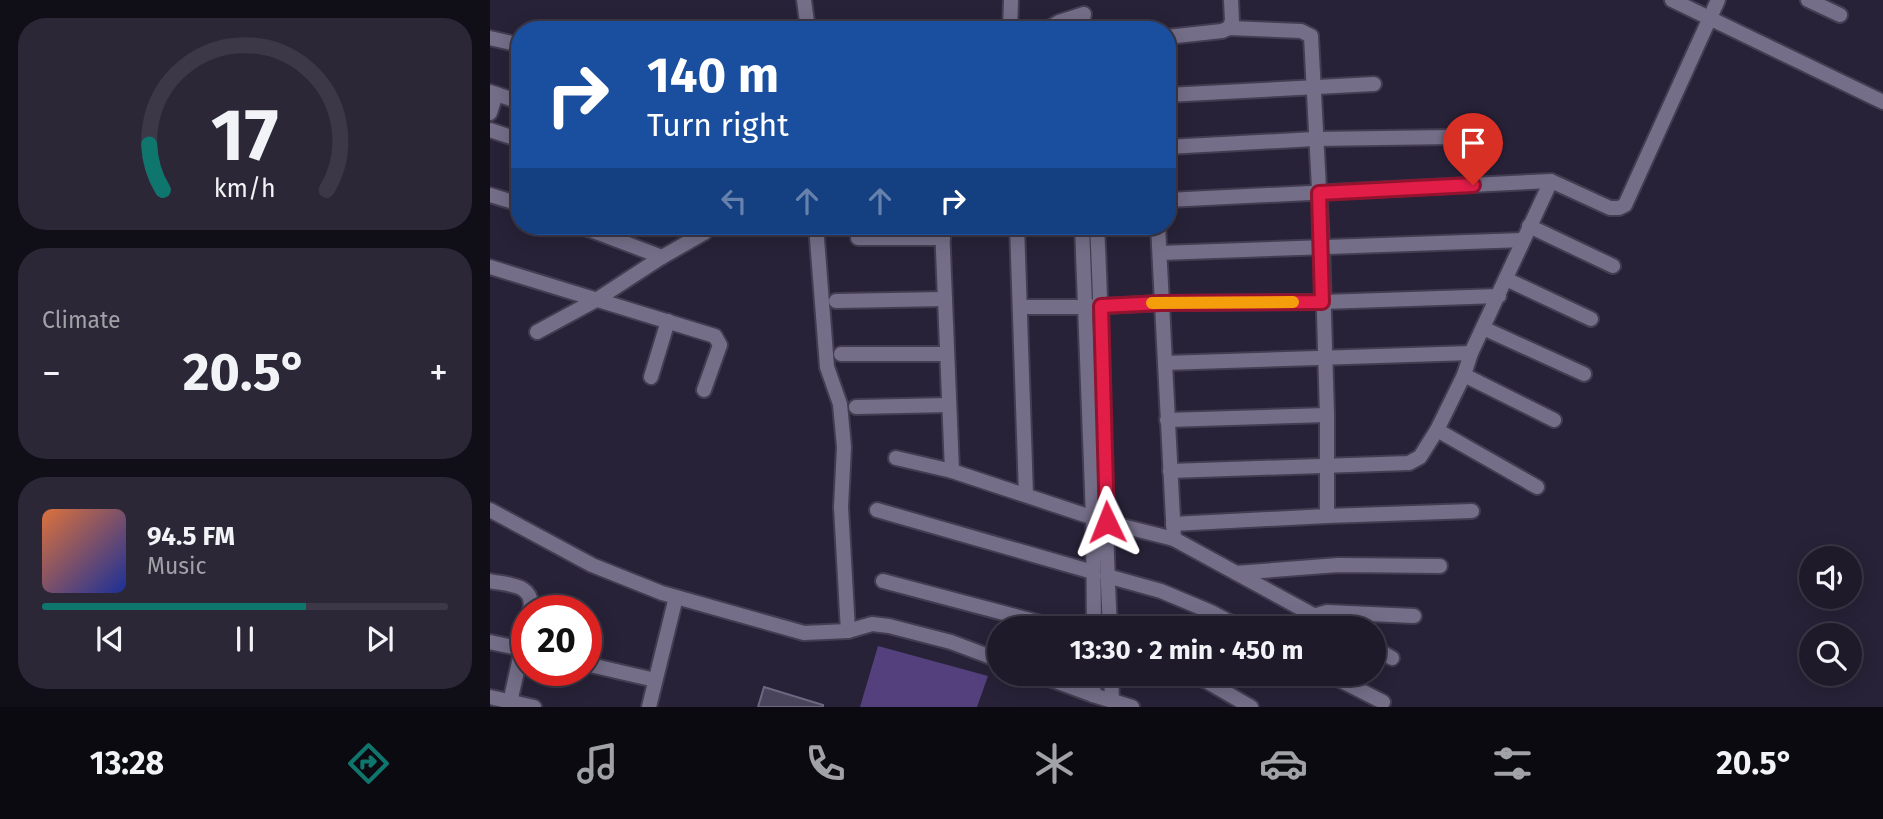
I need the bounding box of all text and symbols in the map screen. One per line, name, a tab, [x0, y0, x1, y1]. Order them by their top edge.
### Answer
text: 140 m	[647, 46, 779, 105]
icon: right	[532, 49, 623, 140]
text: 17	[211, 92, 279, 179]
text: Turn right	[647, 106, 789, 144]
pin	[1443, 113, 1503, 185]
icon: arrive	[1454, 124, 1492, 162]
text: km/h	[214, 174, 276, 204]
icon: left	[715, 182, 753, 220]
icon: ahead	[788, 182, 826, 220]
icon: ahead	[861, 182, 899, 220]
icon: right	[934, 182, 972, 220]
text: Climate	[42, 306, 121, 334]
text: 20.5°	[183, 341, 307, 404]
text: −	[42, 350, 61, 396]
text: +	[429, 350, 448, 396]
position arrow	[1070, 485, 1144, 559]
text: 94.5 FM	[147, 521, 235, 552]
map controls	[1799, 546, 1862, 686]
button: sound	[1799, 546, 1862, 609]
text: Music	[147, 552, 207, 580]
speed limit sign: 20	[511, 595, 602, 686]
icon: previous	[91, 620, 129, 658]
icon: pause	[226, 620, 264, 658]
icon: next	[361, 620, 399, 658]
button: search	[1799, 623, 1862, 686]
text: 13:30 · 2 min · 450 m	[1070, 635, 1303, 666]
icon: directions	[344, 739, 393, 788]
icon: music	[573, 739, 622, 788]
icon: phone	[801, 739, 850, 788]
icon: climate	[1030, 739, 1079, 788]
icon: car	[1259, 739, 1308, 788]
icon: filters	[1488, 739, 1537, 788]
text: 13:28	[90, 744, 164, 782]
text: 20.5°	[1716, 744, 1793, 782]

